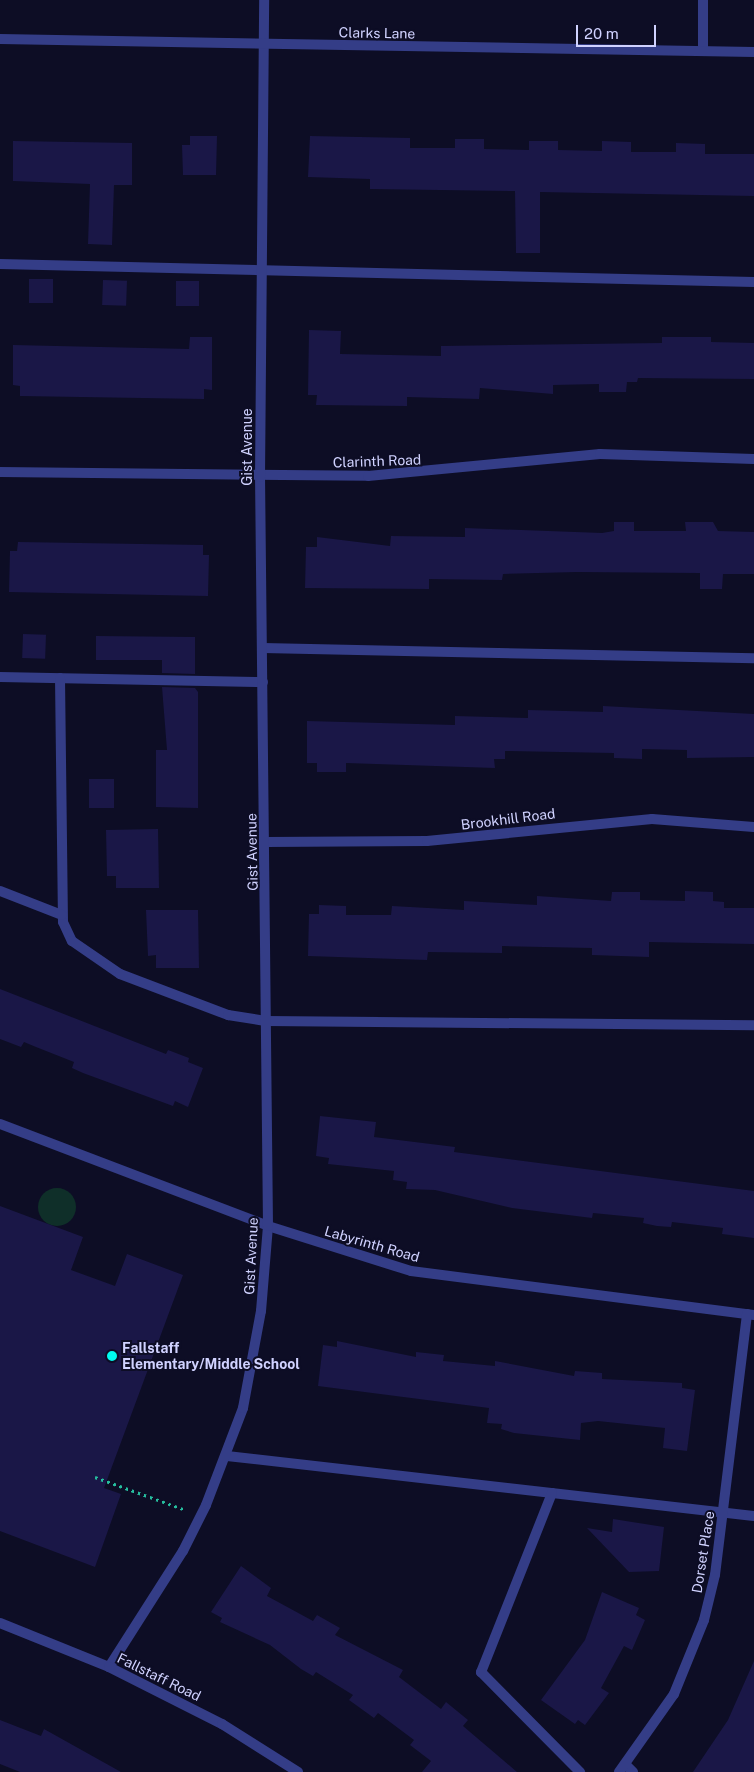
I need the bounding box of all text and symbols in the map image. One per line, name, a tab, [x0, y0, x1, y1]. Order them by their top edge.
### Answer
scale bar	[579, 15, 659, 47]
street label: Clarks Lane	[338, 24, 416, 42]
text: 20 m	[584, 25, 619, 42]
street label: Gist Avenue	[239, 408, 255, 486]
street label: Clarinth Road	[333, 451, 421, 471]
street label: Brookhill Road	[460, 805, 556, 833]
street label: Gist Avenue	[243, 813, 261, 891]
street label: Gist Avenue	[241, 1217, 261, 1295]
street label: Labyrinth Road	[322, 1222, 422, 1266]
place label: Fallstaff Elementary/Middle School	[122, 1340, 300, 1372]
marker: Fallstaff Elementary/Middle School	[106, 1350, 118, 1362]
street label: Dorset Place	[688, 1510, 718, 1594]
street label: Fallstaff Road	[114, 1649, 204, 1705]

